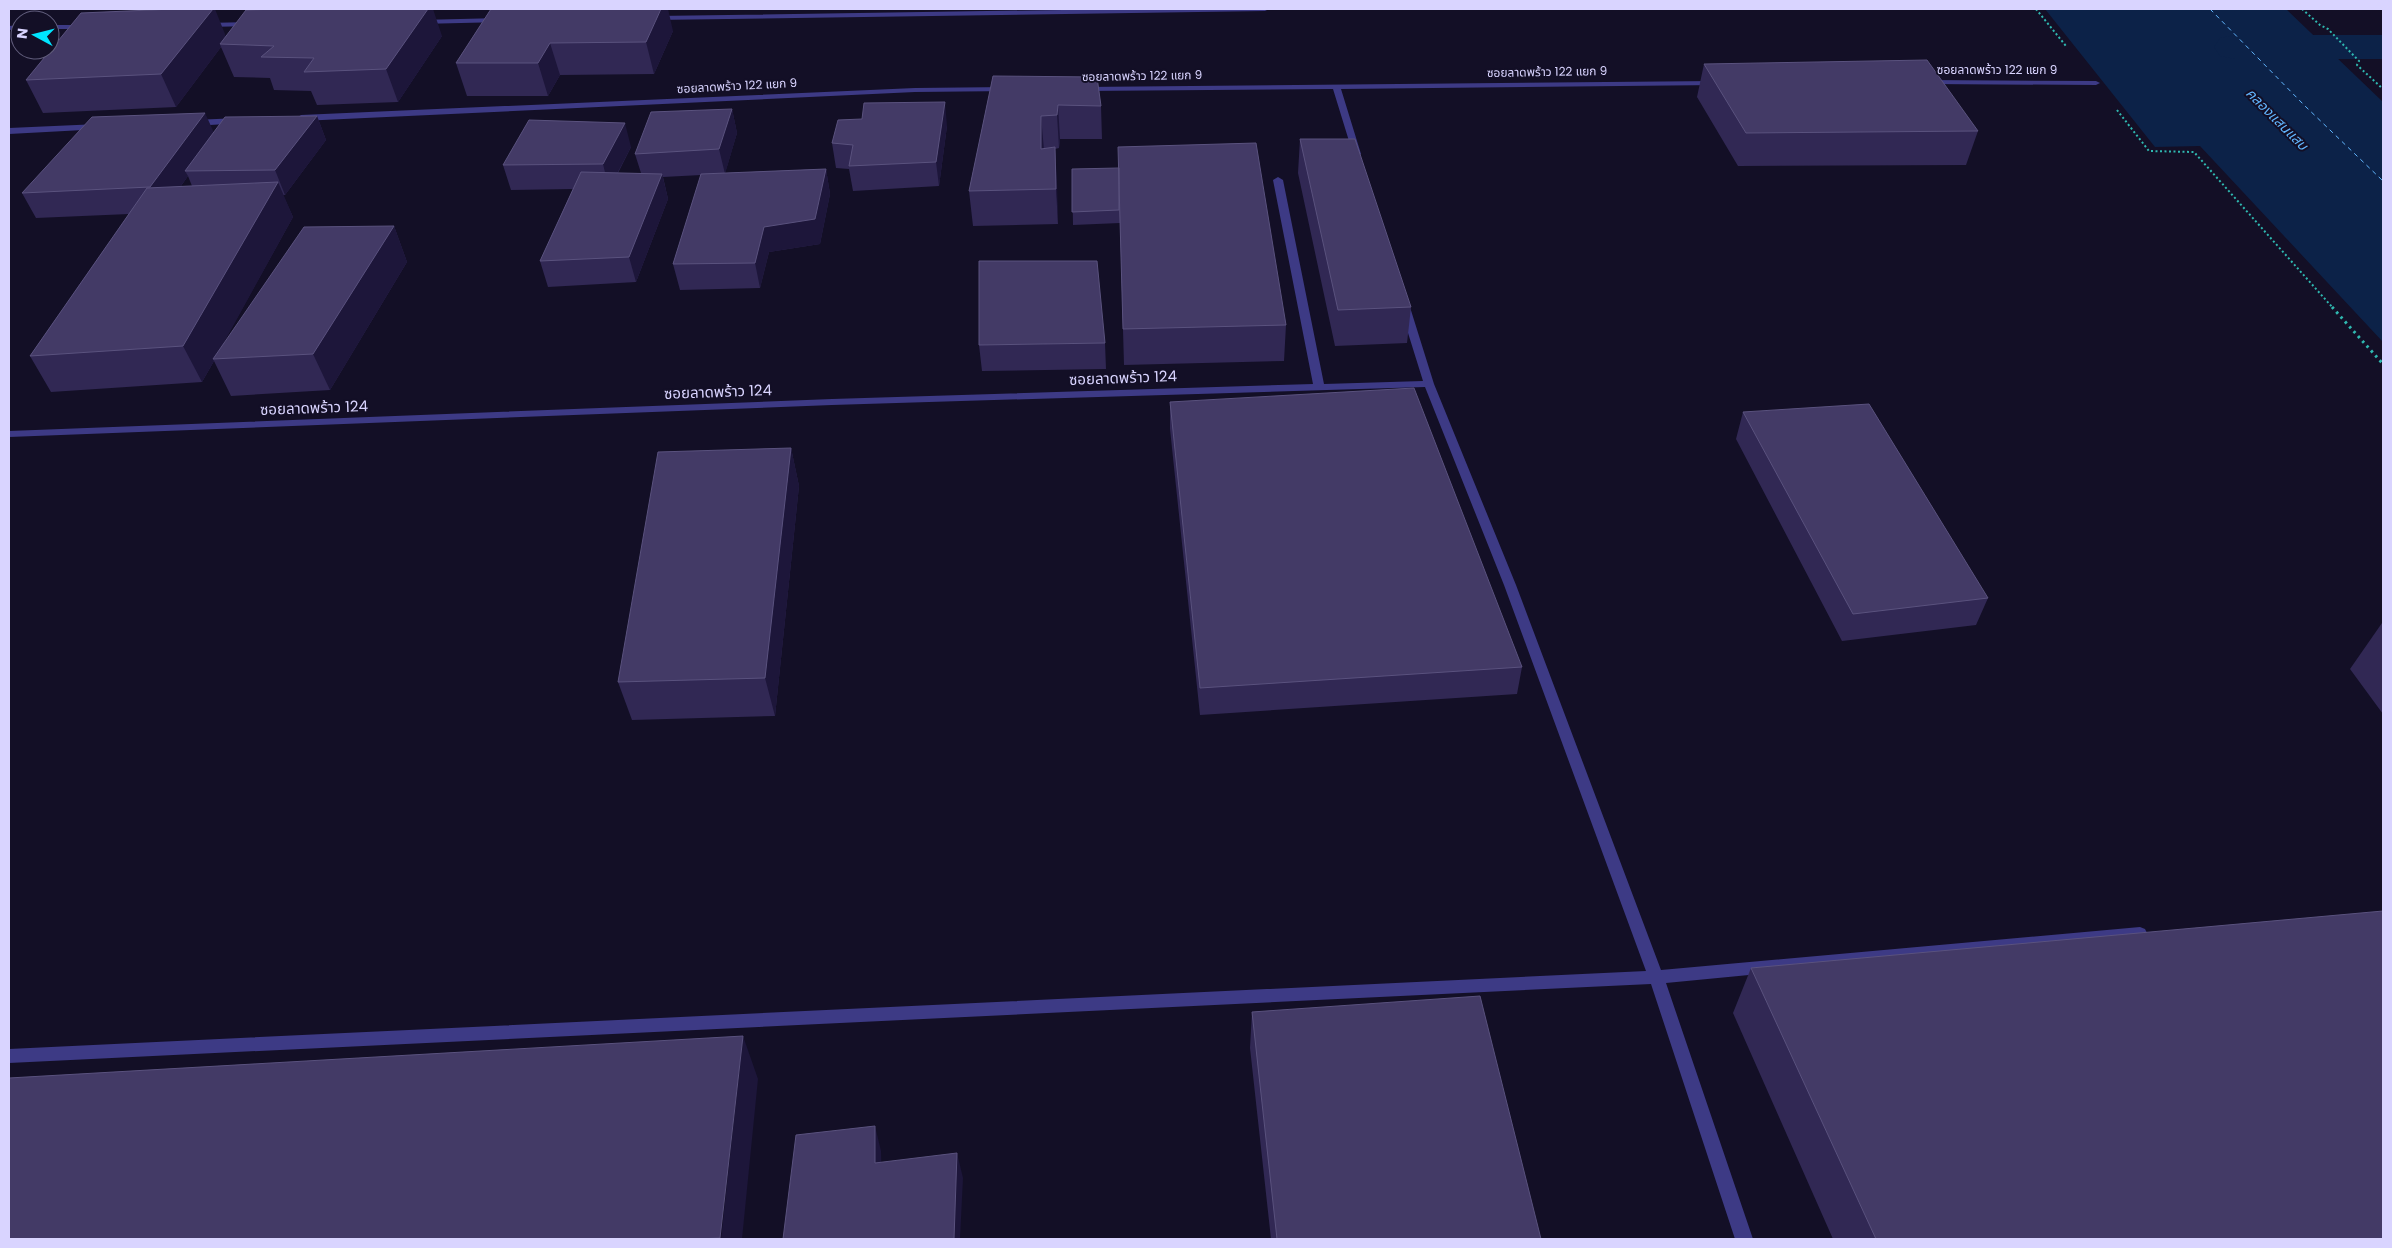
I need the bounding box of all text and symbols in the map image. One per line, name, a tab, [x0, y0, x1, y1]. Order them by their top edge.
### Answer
north arrow	[10, 10, 60, 60]
text: N	[12, 27, 33, 40]
street label: ซอยลาดพร้าว 122 แยก 9	[1937, 61, 2057, 78]
street label: ซอยลาดพร้าว 122 แยก 9	[1487, 62, 1607, 81]
street label: ซอยลาดพร้าว 122 แยก 9	[1082, 66, 1202, 85]
street label: ซอยลาดพร้าว 122 แยก 9	[676, 74, 798, 97]
water label: คลองแสนแสบ	[2241, 83, 2314, 156]
street label: ซอยลาดพร้าว 124	[1069, 365, 1177, 390]
street label: ซอยลาดพร้าว 124	[664, 379, 772, 404]
street label: ซอยลาดพร้าว 124	[260, 395, 368, 420]

